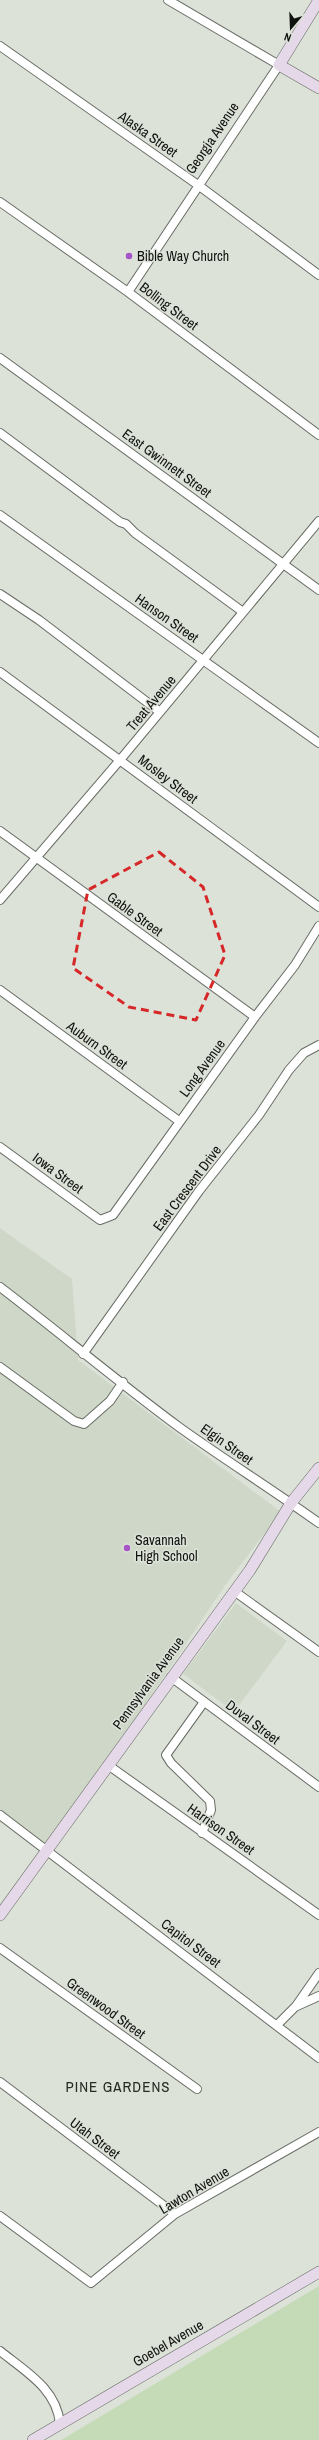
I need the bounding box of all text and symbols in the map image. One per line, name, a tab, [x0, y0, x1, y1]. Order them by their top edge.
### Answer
north arrow	[271, 8, 311, 48]
text: N	[282, 30, 293, 45]
street label: Georgia Avenue	[181, 99, 243, 177]
street label: Alaska Street	[114, 106, 181, 161]
place label: Bible Way Church	[137, 247, 229, 265]
marker: Bible Way Church	[124, 251, 134, 261]
street label: Bolling Street	[136, 278, 202, 334]
street label: East Gwinnett Street	[119, 425, 215, 501]
street label: Hanson Street	[132, 590, 202, 646]
street label: Treat Avenue	[122, 671, 180, 735]
street label: Mosley Street	[135, 751, 201, 807]
street label: Gable Street	[104, 888, 166, 940]
street label: Auburn Street	[62, 1016, 131, 1073]
street label: Long Avenue	[175, 1036, 229, 1100]
street label: East Crescent Drive	[149, 1142, 225, 1234]
street label: Iowa Street	[29, 1149, 87, 1197]
street label: Elgin Street	[197, 1419, 257, 1469]
place label: Savannah High School	[135, 1531, 198, 1565]
marker: Savannah High School	[122, 1543, 132, 1553]
street label: Pennsylvania Avenue	[108, 1633, 188, 1733]
street label: Duval Street	[222, 1696, 284, 1748]
street label: Harrison Street	[184, 1799, 258, 1859]
street label: Capitol Street	[158, 1915, 224, 1971]
street label: Greenwood Street	[63, 1973, 149, 2043]
district label: PINE GARDENS	[66, 2076, 170, 2097]
street label: Utah Street	[66, 2113, 124, 2163]
street label: Lawton Avenue	[156, 2162, 232, 2218]
street label: Goebel Avenue	[130, 2316, 206, 2370]

